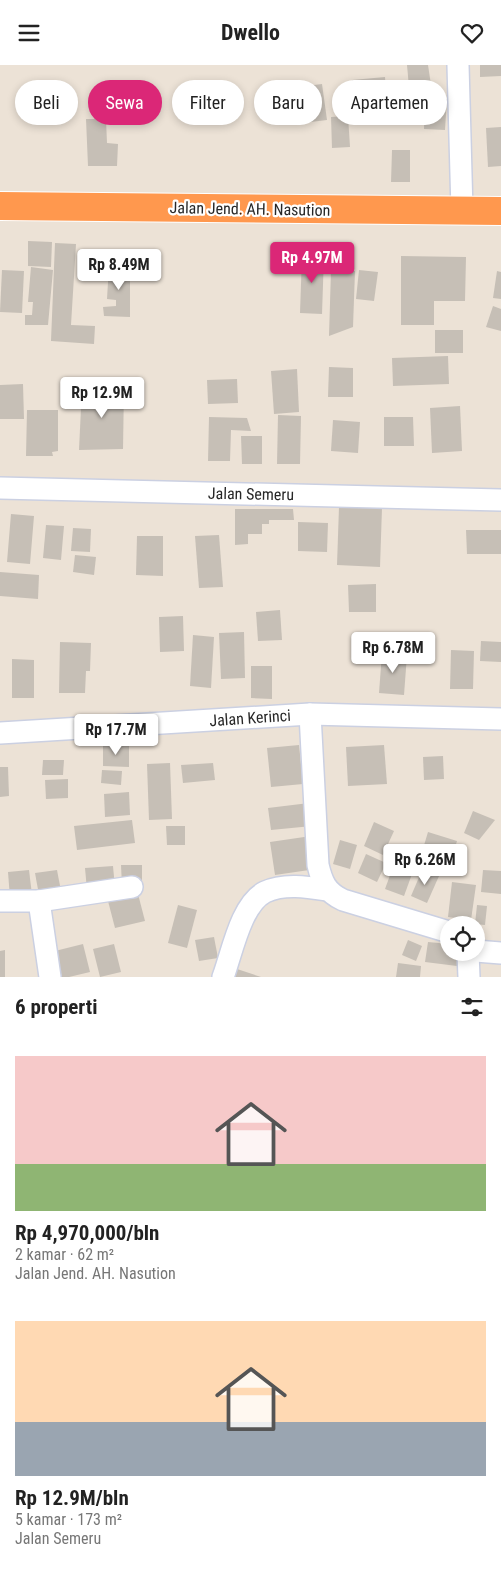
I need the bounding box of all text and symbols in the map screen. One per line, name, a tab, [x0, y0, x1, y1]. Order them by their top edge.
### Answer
icon: menu	[15, 19, 43, 47]
icon: heart	[458, 19, 486, 47]
text: Dwello	[221, 20, 280, 45]
chip: Beli	[15, 80, 78, 125]
chip: Sewa	[88, 80, 162, 125]
chip: Filter	[172, 80, 244, 125]
chip: Baru	[254, 80, 322, 125]
chip: Apartemen	[332, 80, 447, 125]
street label: Jalan Jend. AH. Nasution	[169, 198, 331, 220]
pin: Rp 4.97M	[260, 241, 364, 284]
text: Rp 4.97M	[281, 248, 343, 267]
pin: Rp 8.49M	[67, 249, 171, 291]
text: Rp 8.49M	[88, 255, 150, 274]
pin: Rp 12.9M	[50, 377, 154, 419]
text: Rp 12.9M	[71, 383, 133, 402]
street label: Jalan Semeru	[208, 484, 294, 504]
pin: Rp 6.78M	[341, 631, 445, 674]
text: Rp 6.78M	[362, 638, 424, 657]
street label: Jalan Kerinci	[209, 706, 291, 730]
pin: Rp 17.7M	[64, 713, 168, 756]
text: Rp 17.7M	[85, 720, 147, 739]
pin: Rp 6.26M	[373, 843, 477, 886]
text: Rp 6.26M	[394, 850, 456, 869]
map controls	[440, 916, 485, 961]
button: locate	[440, 916, 485, 961]
icon: filters	[458, 993, 486, 1021]
text: 6 properti	[15, 995, 98, 1019]
icon: home	[206, 1089, 296, 1179]
text: Rp 4,970,000/bln	[15, 1221, 159, 1245]
text: 2 kamar · 62 m²	[15, 1245, 114, 1264]
text: Jalan Jend. AH. Nasution	[15, 1264, 176, 1283]
icon: home	[206, 1354, 296, 1444]
text: Rp 12.9M/bln	[15, 1486, 129, 1510]
text: 5 kamar · 173 m²	[15, 1510, 122, 1529]
text: Jalan Semeru	[15, 1529, 101, 1548]

